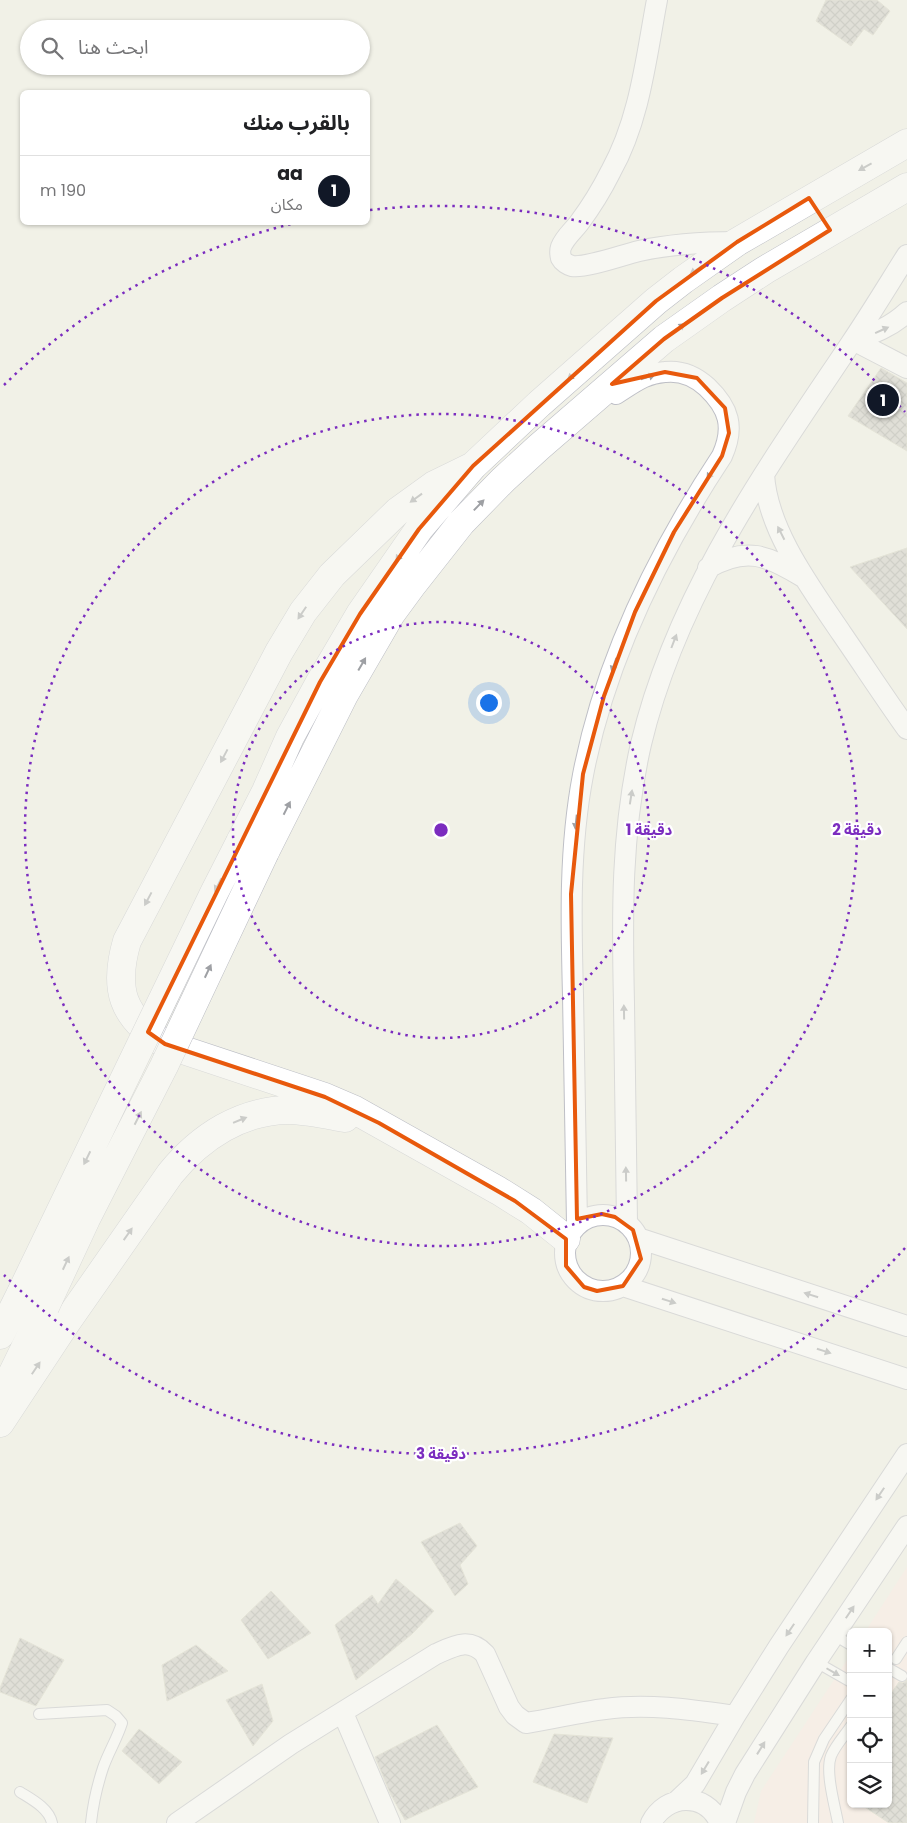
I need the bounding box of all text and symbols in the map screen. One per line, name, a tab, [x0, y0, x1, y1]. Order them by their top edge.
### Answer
search box	[20, 20, 370, 75]
icon: search	[38, 34, 66, 62]
text: ابحث هنا	[78, 34, 149, 61]
text: بالقرب منك	[243, 108, 350, 137]
text: aa	[277, 160, 303, 187]
one-way arrow	[858, 163, 872, 172]
text: 190 m	[40, 179, 86, 202]
text: 1	[331, 179, 337, 202]
text: مكان	[271, 193, 303, 216]
one-way arrow	[690, 265, 703, 275]
one-way arrow	[672, 323, 686, 333]
one-way arrow	[875, 325, 889, 333]
one-way arrow	[566, 370, 579, 381]
one-way arrow	[640, 372, 655, 380]
pin: 1	[867, 381, 899, 419]
one-way arrow	[706, 467, 715, 480]
one-way arrow	[409, 493, 422, 503]
one-way arrow	[472, 499, 484, 511]
one-way arrow	[777, 526, 785, 541]
one-way arrow	[395, 548, 405, 562]
one-way arrow	[297, 607, 307, 620]
one-way arrow	[671, 634, 679, 648]
one-way arrow	[358, 656, 366, 671]
one-way arrow	[610, 658, 618, 673]
your location	[476, 690, 502, 716]
one-way arrow	[220, 748, 228, 763]
one-way arrow	[628, 789, 636, 805]
one-way arrow	[283, 801, 291, 815]
one-way arrow	[572, 815, 580, 831]
text: 1 دقيقة	[626, 819, 673, 840]
text: 2 دقيقة	[832, 819, 882, 840]
centre of rings	[432, 821, 450, 839]
one-way arrow	[214, 878, 222, 892]
one-way arrow	[144, 892, 152, 907]
one-way arrow	[205, 964, 213, 978]
one-way arrow	[620, 1004, 628, 1020]
one-way arrow	[134, 1110, 142, 1125]
one-way arrow	[233, 1116, 247, 1124]
one-way arrow	[83, 1151, 91, 1165]
one-way arrow	[622, 1166, 630, 1182]
one-way arrow	[123, 1227, 133, 1241]
one-way arrow	[62, 1256, 70, 1270]
one-way arrow	[803, 1290, 818, 1298]
one-way arrow	[662, 1297, 677, 1305]
one-way arrow	[817, 1347, 832, 1355]
one-way arrow	[31, 1361, 41, 1375]
text: 3 دقيقة	[416, 1443, 466, 1464]
one-way arrow	[875, 1488, 885, 1501]
one-way arrow	[845, 1605, 854, 1618]
one-way arrow	[785, 1623, 795, 1636]
map controls	[847, 1628, 892, 1808]
button: +	[847, 1628, 892, 1673]
one-way arrow	[827, 1667, 840, 1676]
button: −	[847, 1673, 892, 1718]
button: locate	[847, 1718, 892, 1763]
one-way arrow	[757, 1741, 766, 1755]
one-way arrow	[701, 1762, 710, 1775]
button: layers	[847, 1763, 892, 1808]

